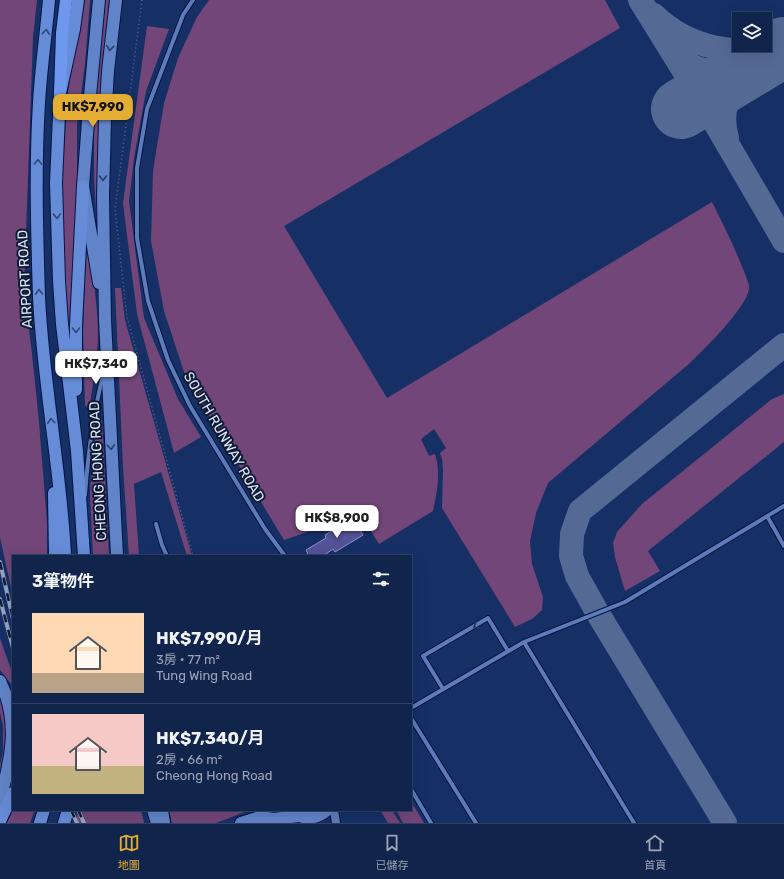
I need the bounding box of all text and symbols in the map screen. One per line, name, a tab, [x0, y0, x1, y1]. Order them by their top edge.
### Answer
map controls	[732, 12, 772, 52]
button: layers	[732, 12, 772, 52]
one-way arrow	[41, 29, 50, 35]
one-way arrow	[106, 45, 115, 51]
pin: HK$7,990	[52, 94, 134, 128]
text: HK$7,990	[62, 99, 124, 114]
one-way arrow	[34, 159, 42, 165]
one-way arrow	[99, 175, 108, 181]
one-way arrow	[52, 213, 61, 219]
street label: AIRPORT ROAD	[14, 229, 36, 329]
one-way arrow	[35, 289, 44, 295]
one-way arrow	[72, 327, 80, 333]
pin: HK$7,340	[55, 351, 137, 385]
text: HK$7,340	[64, 356, 128, 371]
street label: SOUTH RUNWAY ROAD	[180, 369, 268, 505]
street label: CHEONG HONG ROAD	[86, 401, 110, 541]
one-way arrow	[47, 418, 56, 424]
one-way arrow	[107, 444, 116, 450]
pin: HK$8,900	[296, 505, 378, 539]
text: HK$8,900	[305, 510, 369, 525]
icon: filters	[370, 568, 392, 590]
text: 3筆物件	[32, 571, 94, 591]
one-way arrow	[472, 621, 480, 628]
text: HK$7,990/月	[156, 628, 263, 648]
icon: home	[64, 629, 112, 677]
text: 3房 · 77 m²	[156, 652, 220, 667]
text: Tung Wing Road	[156, 668, 252, 683]
text: HK$7,340/月	[156, 728, 265, 748]
icon: home	[64, 730, 112, 778]
text: 2房 · 66 m²	[156, 752, 222, 767]
text: Cheong Hong Road	[156, 768, 273, 783]
tab: 地圖	[118, 832, 140, 872]
tab: 已儲存	[375, 832, 408, 872]
tab: 首頁	[644, 832, 666, 872]

